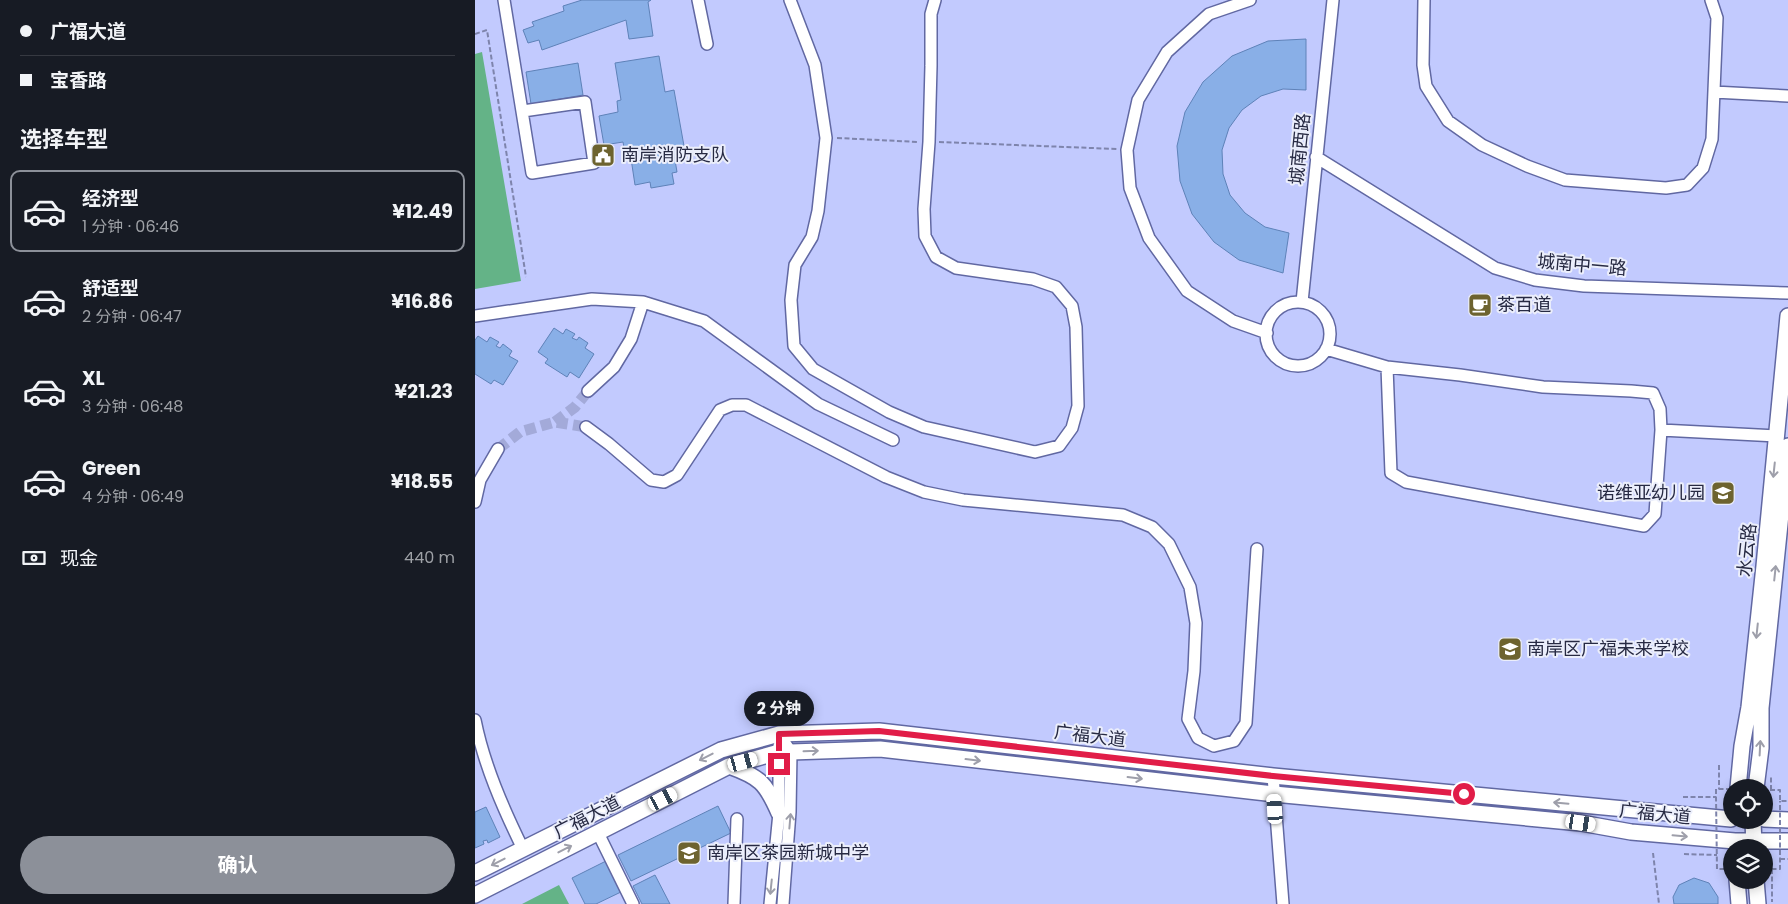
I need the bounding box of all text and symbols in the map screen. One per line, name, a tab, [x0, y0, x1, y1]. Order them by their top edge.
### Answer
text: 广福大道	[50, 18, 126, 45]
text: 宝香路	[50, 67, 107, 94]
street label: 城南西路	[1283, 112, 1316, 186]
text: 选择车型	[20, 124, 108, 155]
public building icon: 南岸消防支队	[590, 142, 616, 168]
place label: 南岸消防支队	[621, 142, 729, 167]
text: 经济型	[82, 185, 139, 212]
icon: car	[22, 189, 67, 234]
text: ¥12.49	[392, 198, 453, 225]
text: 1 分钟 · 06:46	[82, 215, 179, 238]
street label: 城南中一路	[1536, 248, 1628, 281]
text: 舒适型	[82, 275, 139, 302]
icon: car	[22, 279, 67, 324]
text: ¥16.86	[391, 288, 453, 315]
cafe icon: 茶百道	[1467, 292, 1493, 318]
place label: 茶百道	[1497, 292, 1551, 317]
text: 2 分钟 · 06:47	[82, 305, 182, 328]
text: XL	[82, 365, 105, 392]
icon: car	[22, 369, 67, 414]
text: ¥21.23	[395, 378, 453, 405]
text: 3 分钟 · 06:48	[82, 395, 183, 418]
text: Green	[82, 455, 141, 482]
icon: car	[22, 459, 67, 504]
one-way arrow	[1770, 461, 1779, 477]
text: ¥18.55	[391, 468, 453, 495]
place label: 诺维亚幼儿园	[1597, 480, 1705, 505]
school or university icon: 诺维亚幼儿园	[1710, 480, 1736, 506]
text: 4 分钟 · 06:49	[82, 485, 184, 508]
street label: 水云路	[1731, 522, 1762, 578]
icon: cash	[20, 544, 48, 572]
text: 现金	[60, 545, 98, 572]
text: 440 m	[404, 546, 455, 569]
one-way arrow	[1770, 565, 1780, 581]
one-way arrow	[1752, 623, 1762, 639]
school or university icon: 南岸区广福未来学校	[1497, 636, 1523, 662]
place label: 南岸区广福未来学校	[1527, 636, 1689, 661]
callout: 2 分钟	[744, 692, 814, 726]
text: 2 分钟	[757, 697, 801, 720]
street label: 广福大道	[1053, 719, 1127, 752]
one-way arrow	[1756, 740, 1765, 756]
one-way arrow	[803, 746, 819, 756]
car	[726, 751, 759, 773]
one-way arrow	[699, 753, 714, 762]
route end	[768, 753, 790, 775]
one-way arrow	[965, 755, 981, 765]
one-way arrow	[1126, 773, 1142, 783]
map controls	[1723, 779, 1773, 889]
button: locate	[1723, 779, 1773, 829]
route start	[1453, 783, 1475, 805]
car	[646, 786, 679, 812]
street label: 广福大道	[549, 789, 625, 844]
car	[1266, 794, 1283, 824]
street label: 广福大道	[1618, 797, 1692, 830]
one-way arrow	[1553, 798, 1569, 808]
one-way arrow	[785, 813, 794, 829]
car	[1565, 813, 1596, 833]
one-way arrow	[1672, 831, 1688, 841]
button: 确认	[20, 836, 455, 894]
button: layers	[1723, 839, 1773, 889]
school or university icon: 南岸区茶园新城中学	[676, 840, 702, 866]
place label: 南岸区茶园新城中学	[707, 840, 869, 865]
one-way arrow	[558, 844, 573, 854]
one-way arrow	[491, 857, 506, 867]
one-way arrow	[767, 879, 776, 895]

